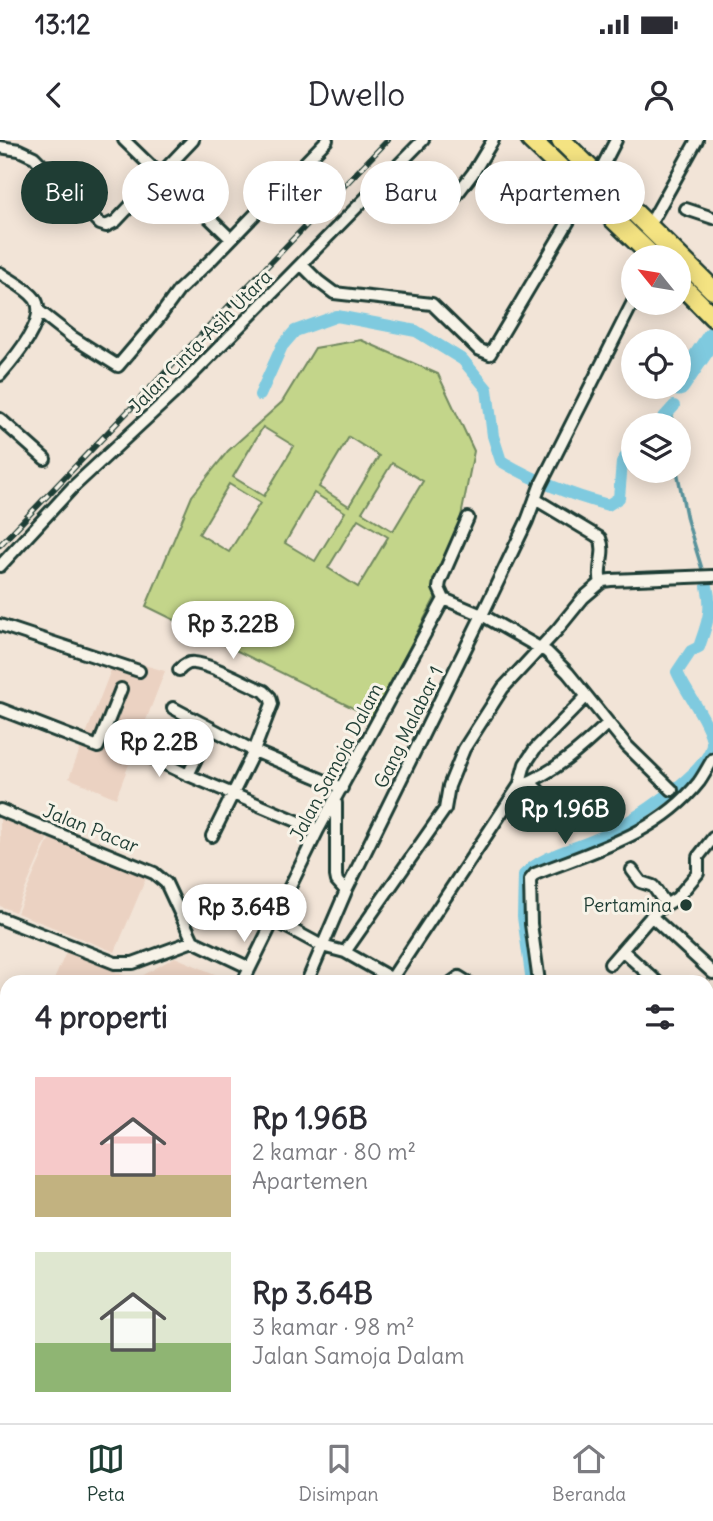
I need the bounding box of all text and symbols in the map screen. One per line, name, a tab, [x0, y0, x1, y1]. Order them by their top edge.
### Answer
text: 13:12	[35, 8, 91, 41]
text: Dwello	[308, 74, 405, 115]
icon: back	[35, 76, 73, 114]
icon: person	[640, 76, 678, 114]
chip: Beli	[21, 161, 108, 224]
chip: Sewa	[122, 161, 229, 224]
chip: Filter	[243, 161, 346, 224]
chip: Baru	[360, 161, 461, 224]
chip: Apartemen	[475, 161, 645, 224]
north arrow	[621, 245, 691, 315]
map controls	[621, 245, 691, 483]
street label: Jalan Cinta-Asih Utara	[123, 264, 277, 418]
button: locate	[621, 329, 691, 399]
button: layers	[621, 413, 691, 483]
pin: Rp 3.22B	[161, 602, 305, 661]
text: Rp 3.22B	[187, 609, 279, 638]
street label: Gang Malabar 1	[368, 662, 448, 792]
street label: Jalan Samoja Dalam	[284, 679, 388, 845]
pin: Rp 2.2B	[94, 720, 224, 779]
text: Rp 2.2B	[120, 727, 198, 756]
pin: Rp 1.96B	[493, 786, 637, 846]
text: Rp 1.96B	[521, 794, 609, 823]
street label: Jalan Pacar	[40, 798, 143, 858]
pin: Rp 3.64B	[172, 884, 316, 944]
text: Rp 3.64B	[198, 892, 290, 921]
place label: Pertamina	[583, 893, 672, 917]
marker: Pertamina	[678, 897, 694, 913]
text: 4 properti	[35, 998, 168, 1036]
icon: filters	[641, 998, 679, 1036]
text: Rp 1.96B	[252, 1099, 368, 1137]
icon: home	[91, 1105, 175, 1189]
text: 2 kamar · 80 m²	[252, 1137, 416, 1166]
text: Apartemen	[252, 1166, 368, 1195]
text: Rp 3.64B	[252, 1274, 373, 1312]
icon: home	[91, 1280, 175, 1364]
text: 3 kamar · 98 m²	[252, 1312, 415, 1341]
text: Jalan Samoja Dalam	[252, 1341, 465, 1370]
tab: Peta	[87, 1440, 125, 1506]
tab: Disimpan	[299, 1440, 379, 1506]
tab: Beranda	[552, 1440, 626, 1506]

